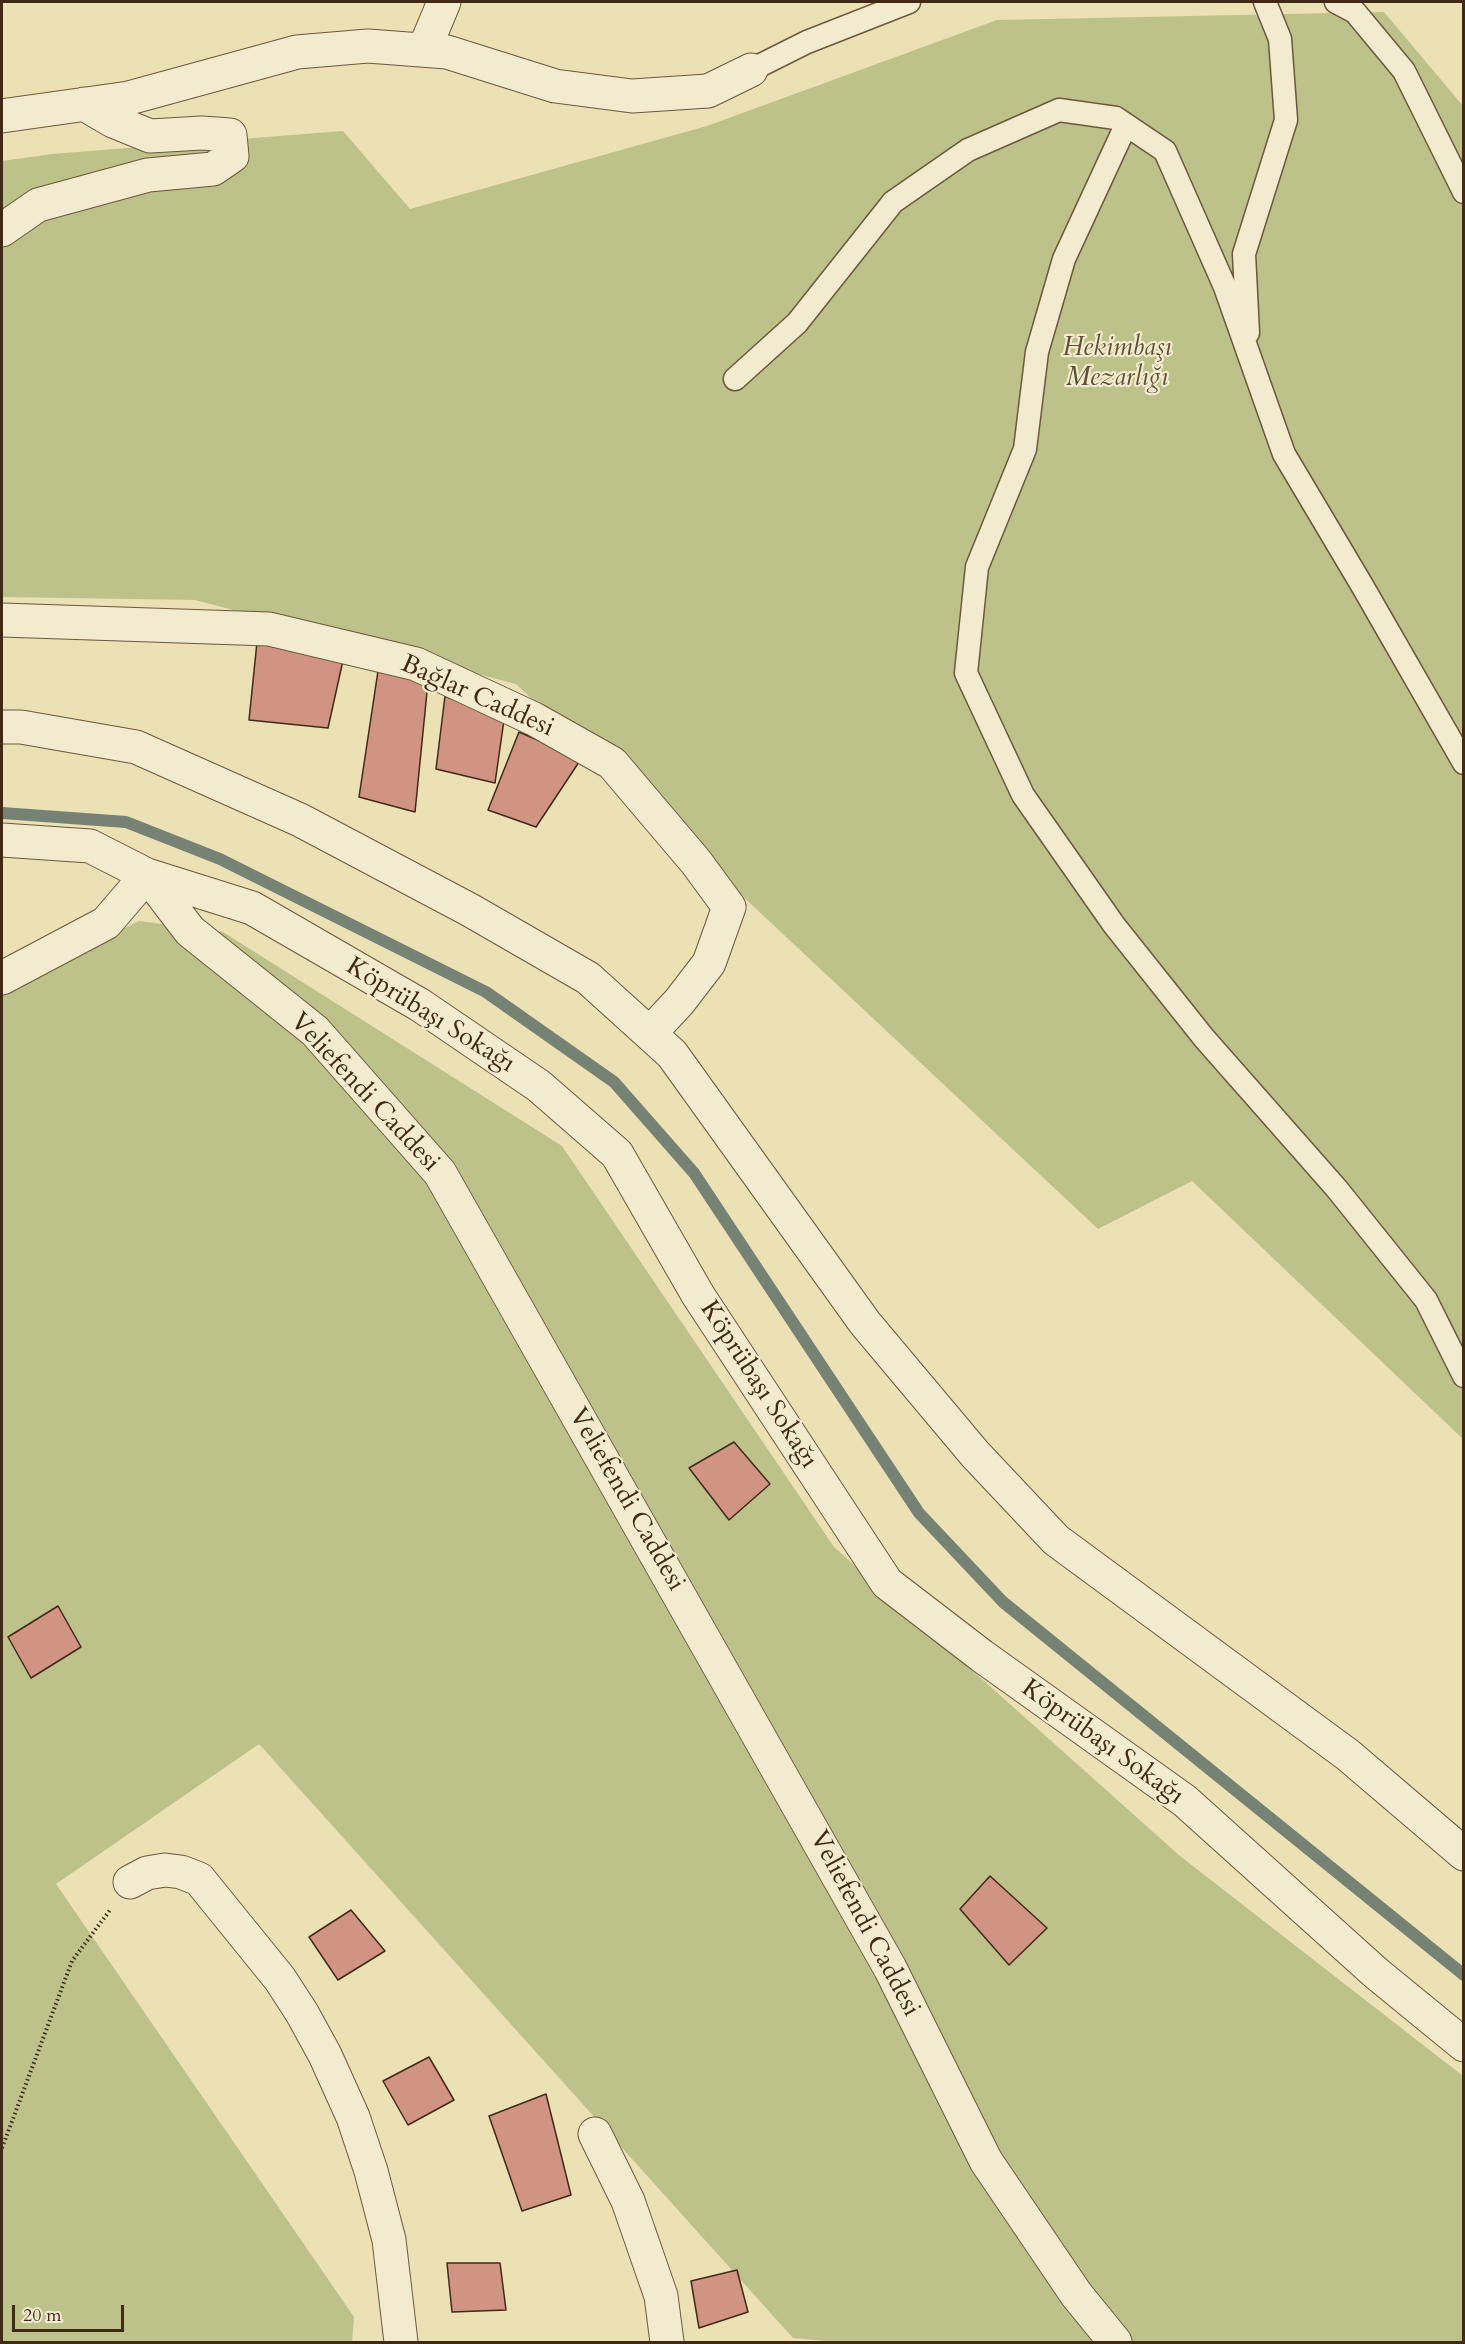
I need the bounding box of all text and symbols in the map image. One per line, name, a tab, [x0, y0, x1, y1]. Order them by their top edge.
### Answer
park label: Hekimbaşı Mezarlığı	[1062, 333, 1172, 394]
street label: Bağlar Caddesi	[396, 649, 558, 745]
street label: Köprübaşı Sokağı	[340, 952, 520, 1080]
street label: Veliefendi Caddesi	[282, 1007, 446, 1179]
street label: Köprübaşı Sokağı	[692, 1295, 824, 1475]
street label: Veliefendi Caddesi	[561, 1403, 691, 1597]
street label: Köprübaşı Sokağı	[1015, 1674, 1189, 1812]
street label: Veliefendi Caddesi	[802, 1826, 926, 2022]
scale bar	[15, 2293, 128, 2331]
text: 20 m	[23, 2303, 62, 2328]

